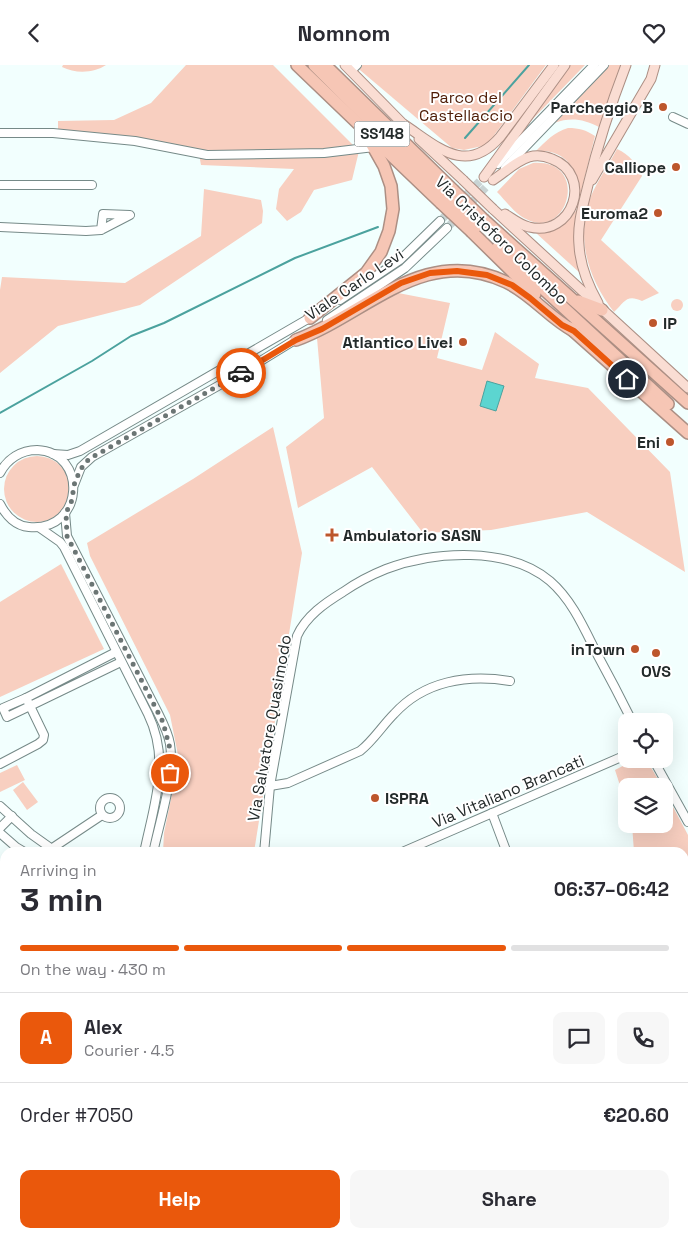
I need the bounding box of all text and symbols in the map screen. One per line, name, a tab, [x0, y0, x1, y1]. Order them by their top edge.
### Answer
icon: back	[20, 19, 48, 47]
text: Nomnom	[298, 19, 390, 47]
icon: heart	[640, 19, 668, 47]
park label: Parco del Castellaccio	[419, 87, 513, 126]
place label: Parcheggio B	[551, 97, 653, 118]
marker: Parcheggio B	[657, 101, 669, 113]
road number: SS148	[354, 121, 410, 147]
place label: Calliope	[604, 157, 666, 178]
marker: Calliope	[670, 161, 682, 173]
street label: Via Cristoforo Colombo	[431, 172, 572, 309]
place label: Euroma2	[581, 203, 648, 224]
marker: Euroma2	[652, 207, 664, 219]
street label: Viale Carlo Levi	[301, 244, 408, 325]
place label: IP	[663, 313, 677, 334]
marker: IP	[647, 317, 659, 329]
place label: Atlantico Live!	[343, 332, 453, 353]
marker: Atlantico Live!	[457, 336, 469, 348]
courier	[216, 348, 266, 398]
pin	[606, 358, 648, 400]
icon: car	[227, 359, 255, 387]
icon: home	[613, 365, 641, 393]
place label: Eni	[637, 432, 660, 453]
marker: Eni	[664, 436, 676, 448]
place label: Ambulatorio SASN	[343, 525, 481, 546]
marker: Ambulatorio SASN	[325, 528, 339, 542]
street label: Via Salvatore Quasimodo	[243, 633, 296, 823]
place label: inTown	[571, 639, 625, 660]
marker: inTown	[629, 643, 641, 655]
marker: OVS	[650, 647, 662, 659]
place label: OVS	[641, 661, 671, 682]
map controls	[618, 713, 673, 833]
button: locate	[618, 713, 673, 768]
street label: Via Vitaliano Brancati	[429, 750, 587, 833]
pin	[149, 752, 191, 794]
icon: bag	[156, 759, 184, 787]
button: layers	[618, 778, 673, 833]
place label: ISPRA	[385, 788, 429, 809]
marker: ISPRA	[369, 792, 381, 804]
text: Arriving in	[20, 860, 97, 881]
text: 06:37–06:42	[554, 877, 669, 902]
text: 3 min	[20, 880, 103, 920]
text: On the way · 430 m	[20, 959, 166, 980]
button: chat	[553, 1012, 605, 1064]
button: phone	[617, 1012, 669, 1064]
text: Alex	[84, 1015, 123, 1040]
text: A	[40, 1025, 52, 1050]
text: Courier · 4.5	[84, 1040, 174, 1061]
text: Order #7050	[20, 1103, 133, 1128]
text: €20.60	[603, 1103, 669, 1128]
button: Help	[20, 1170, 340, 1228]
button: Share	[350, 1170, 669, 1228]

